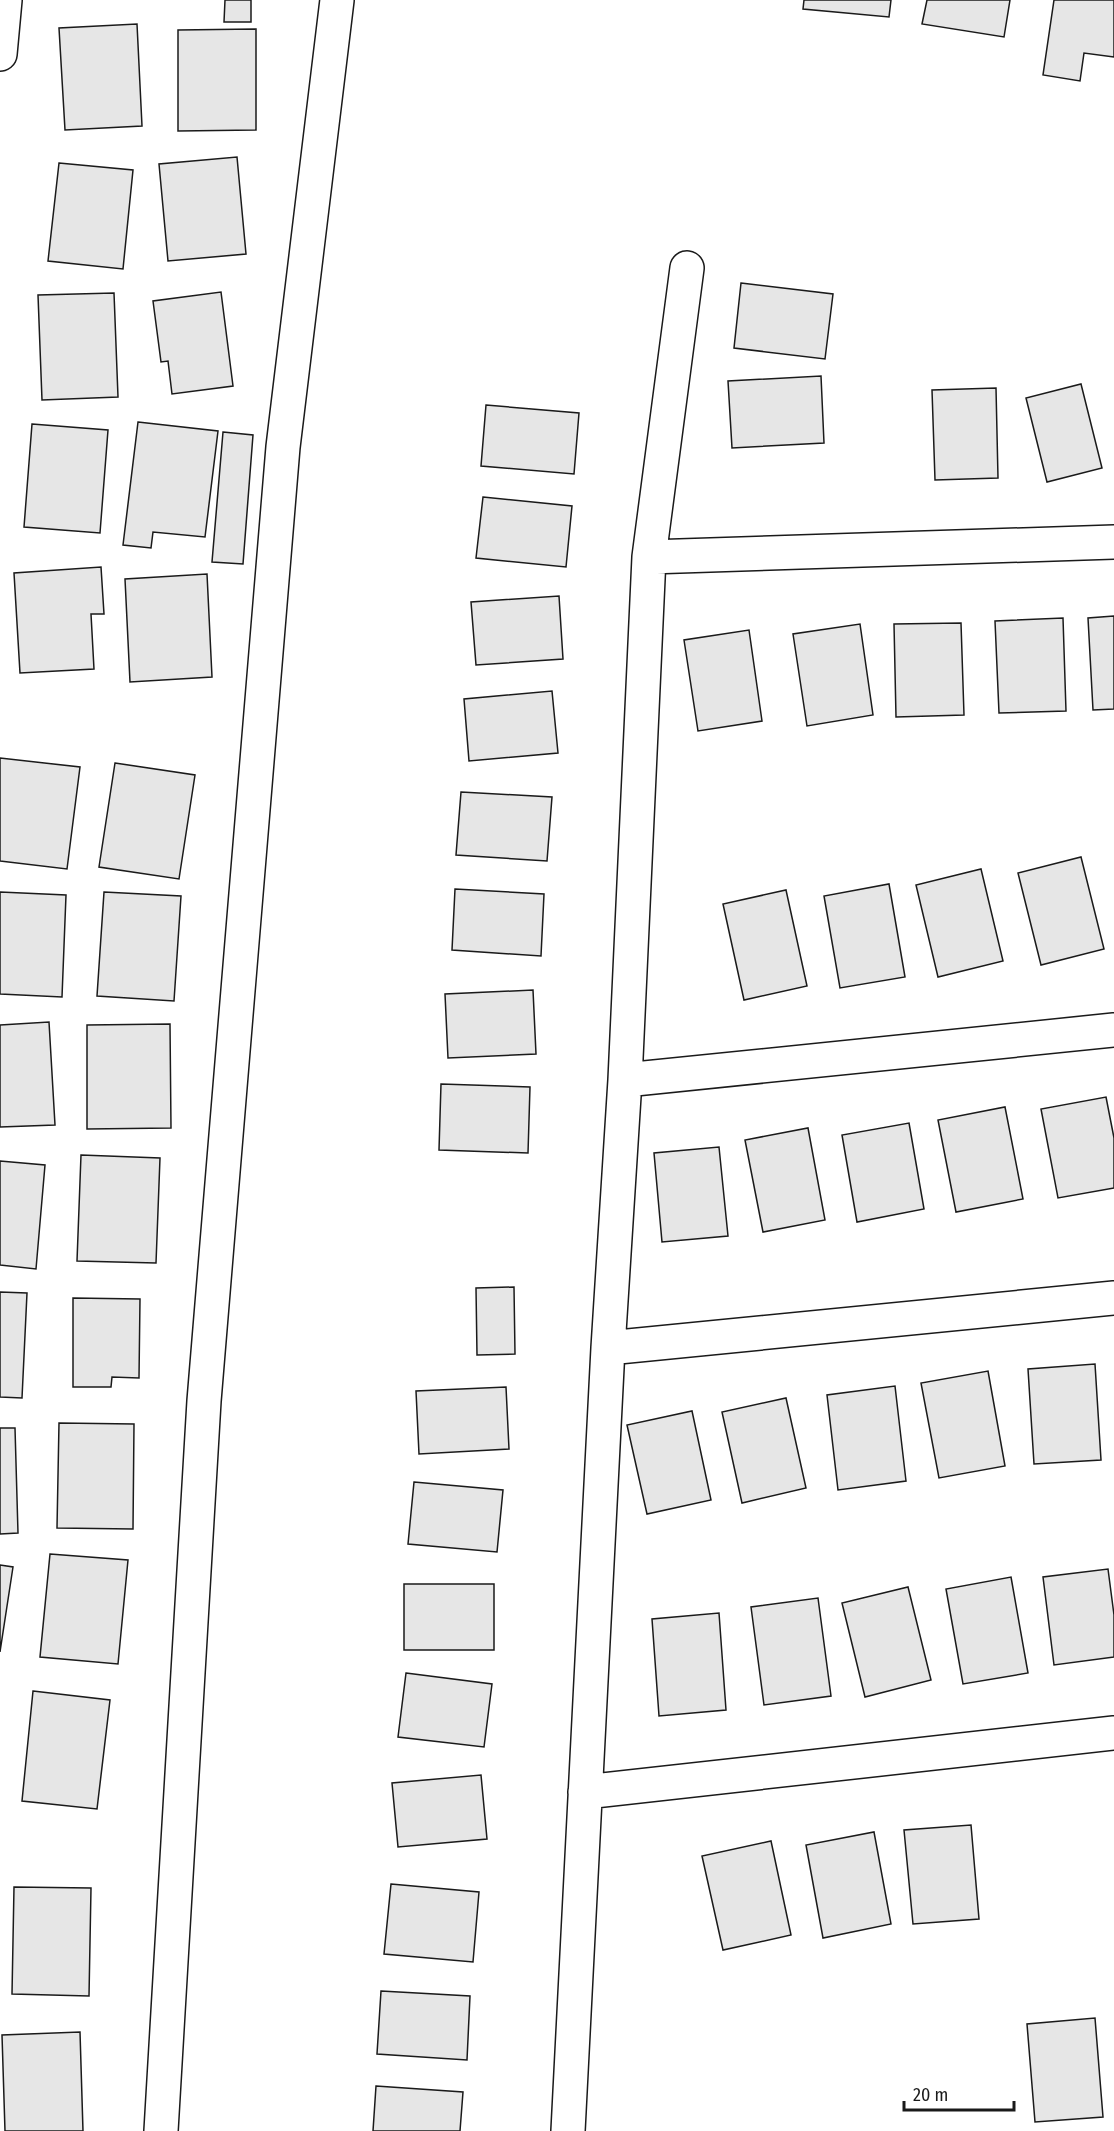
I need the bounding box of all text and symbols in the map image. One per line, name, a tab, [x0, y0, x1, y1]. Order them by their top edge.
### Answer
scale bar	[904, 2074, 1014, 2112]
text: 20 m	[913, 2084, 948, 2106]

